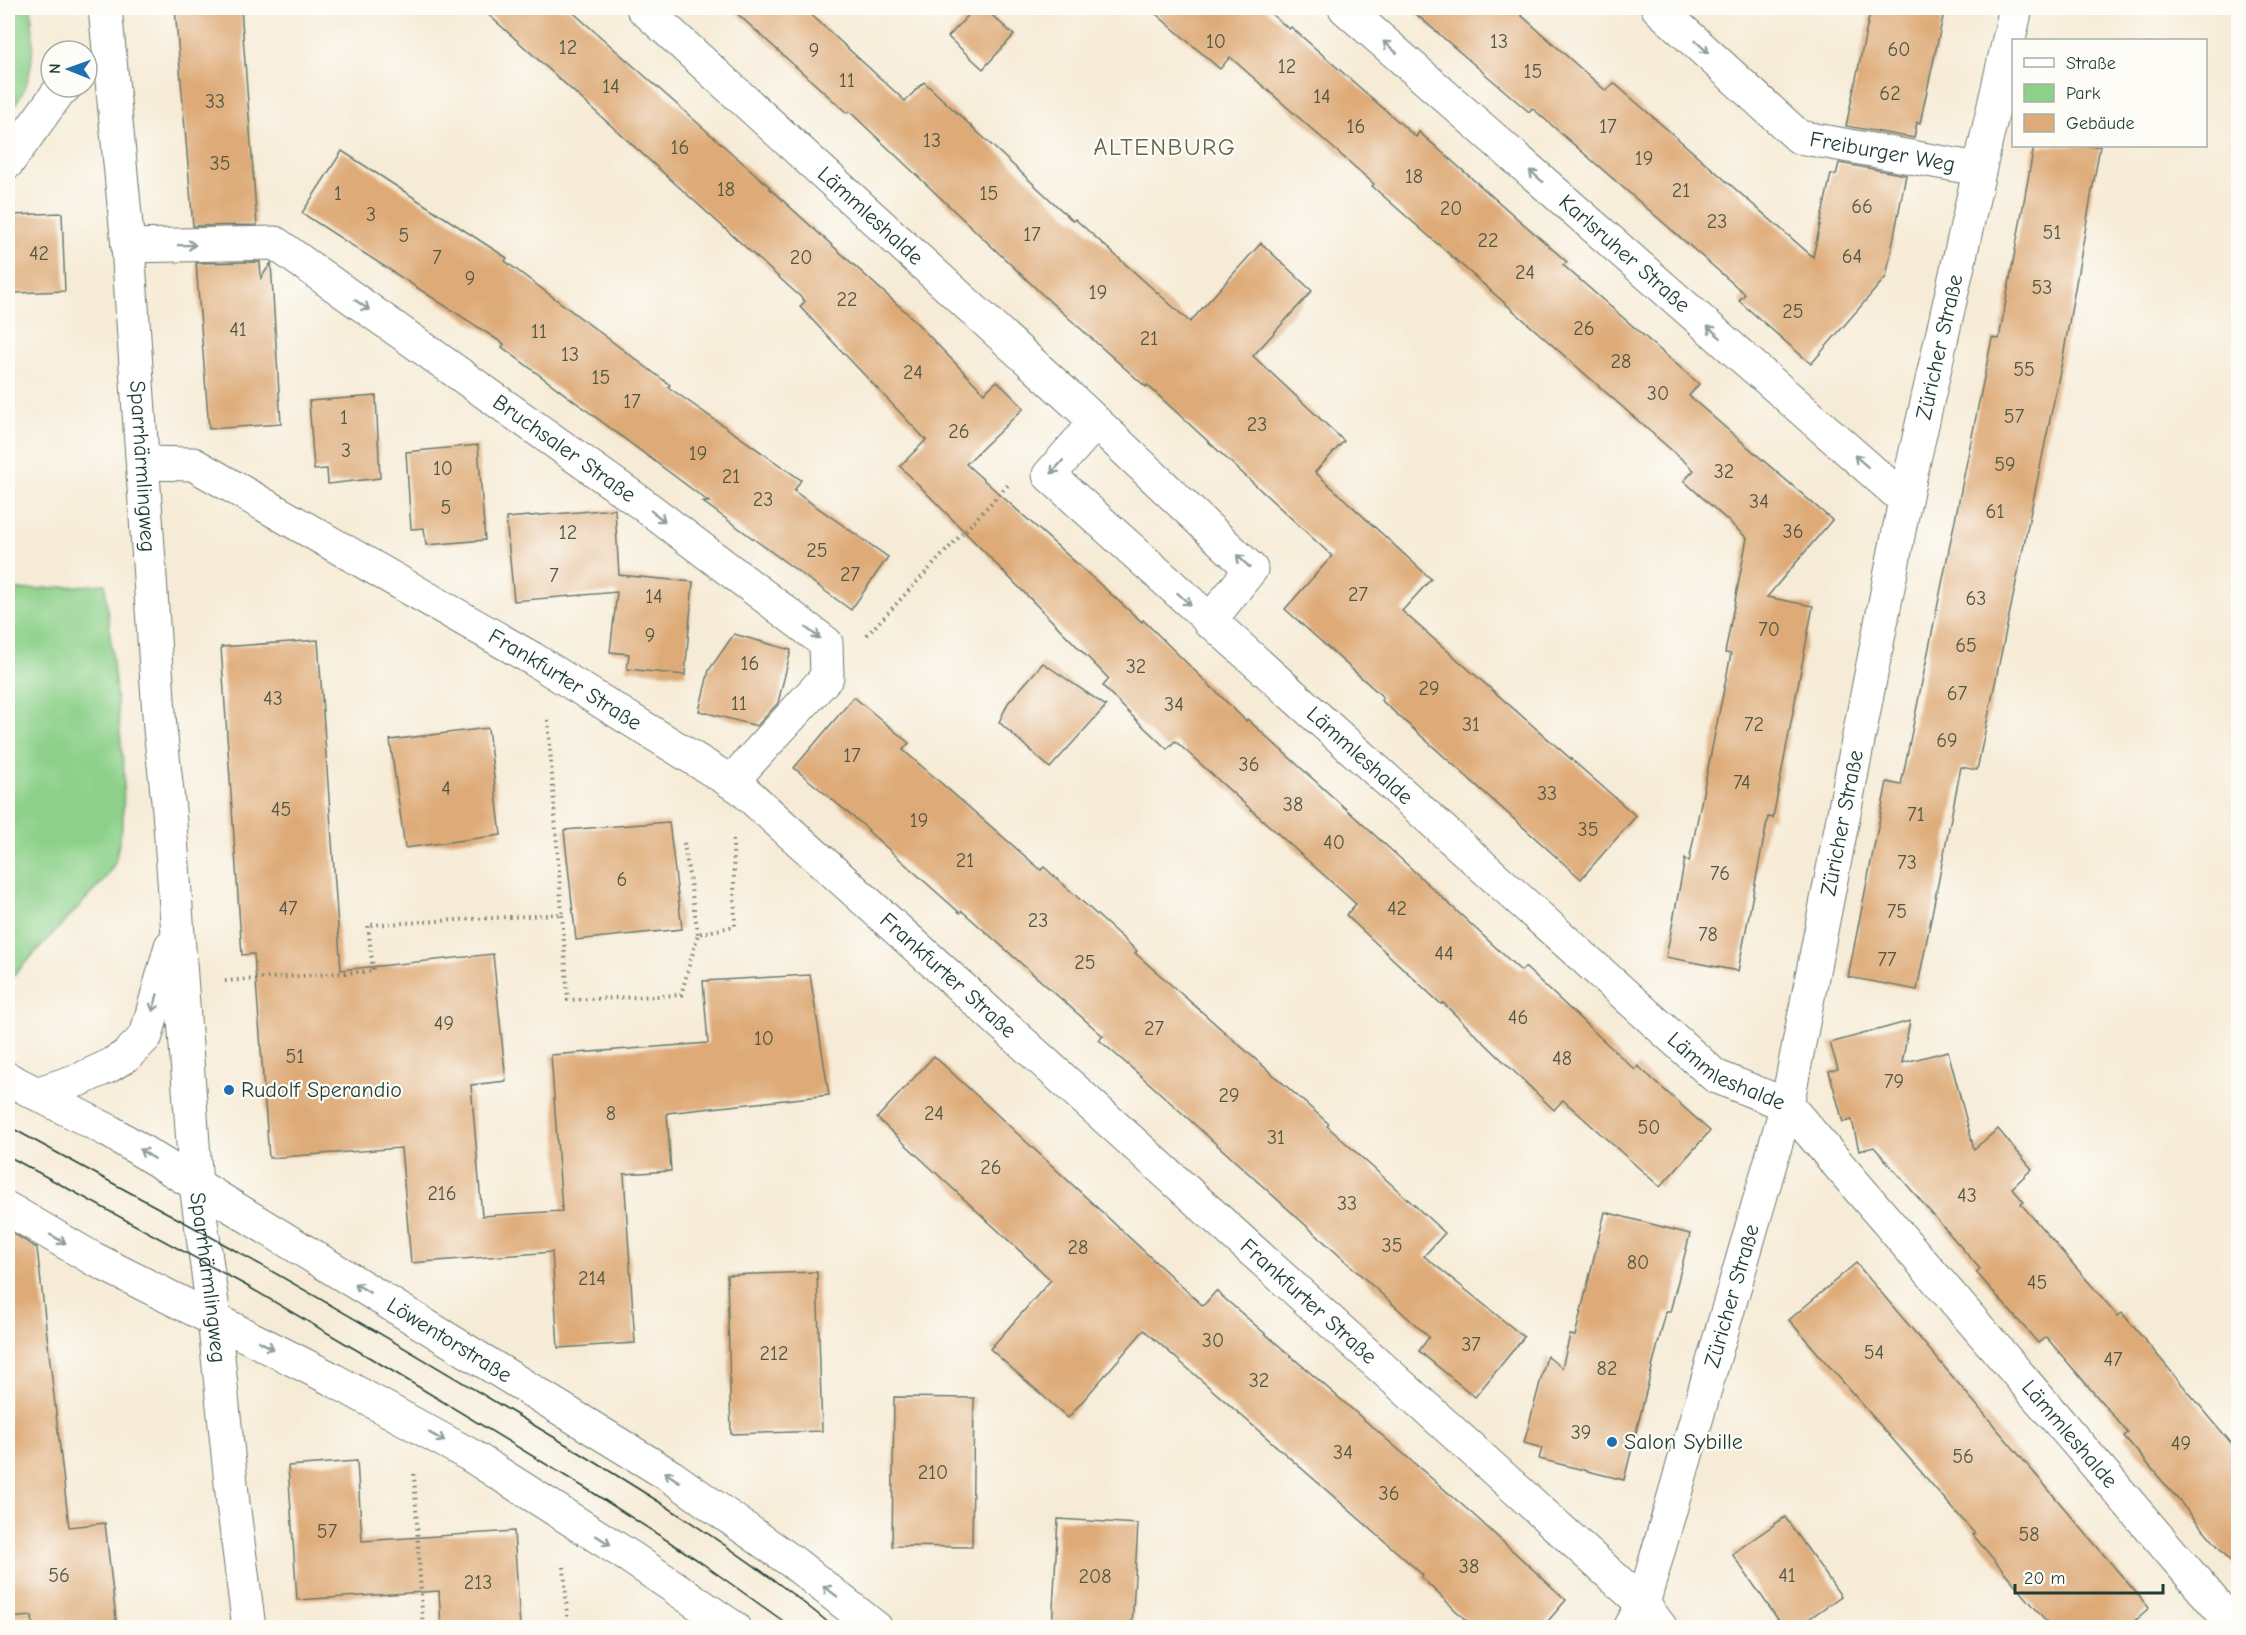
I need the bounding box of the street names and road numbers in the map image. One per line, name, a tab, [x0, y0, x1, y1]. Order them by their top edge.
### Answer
street label: Freiburger Weg	[1808, 126, 1957, 178]
street label: Lämmleshalde	[812, 161, 929, 271]
street label: Karlsruher Straße	[1554, 189, 1695, 318]
street label: Züricher Straße	[1911, 272, 1969, 422]
street label: Sparrhärmlingweg	[124, 380, 161, 553]
street label: Bruchsaler Straße	[488, 389, 641, 508]
street label: Frankfurter Straße	[484, 623, 646, 736]
street label: Lämmleshalde	[1301, 701, 1418, 810]
street label: Züricher Straße	[1815, 748, 1869, 898]
street label: Frankfurter Straße	[875, 907, 1022, 1044]
street label: Lämmleshalde	[1662, 1026, 1789, 1116]
street label: Sparrhärmlingweg	[184, 1191, 232, 1364]
street label: Züricher Straße	[1699, 1221, 1765, 1371]
street label: Frankfurter Straße	[1235, 1233, 1382, 1370]
street label: Löwentorstraße	[382, 1292, 517, 1388]
street label: Lämmleshalde	[2016, 1375, 2123, 1494]

